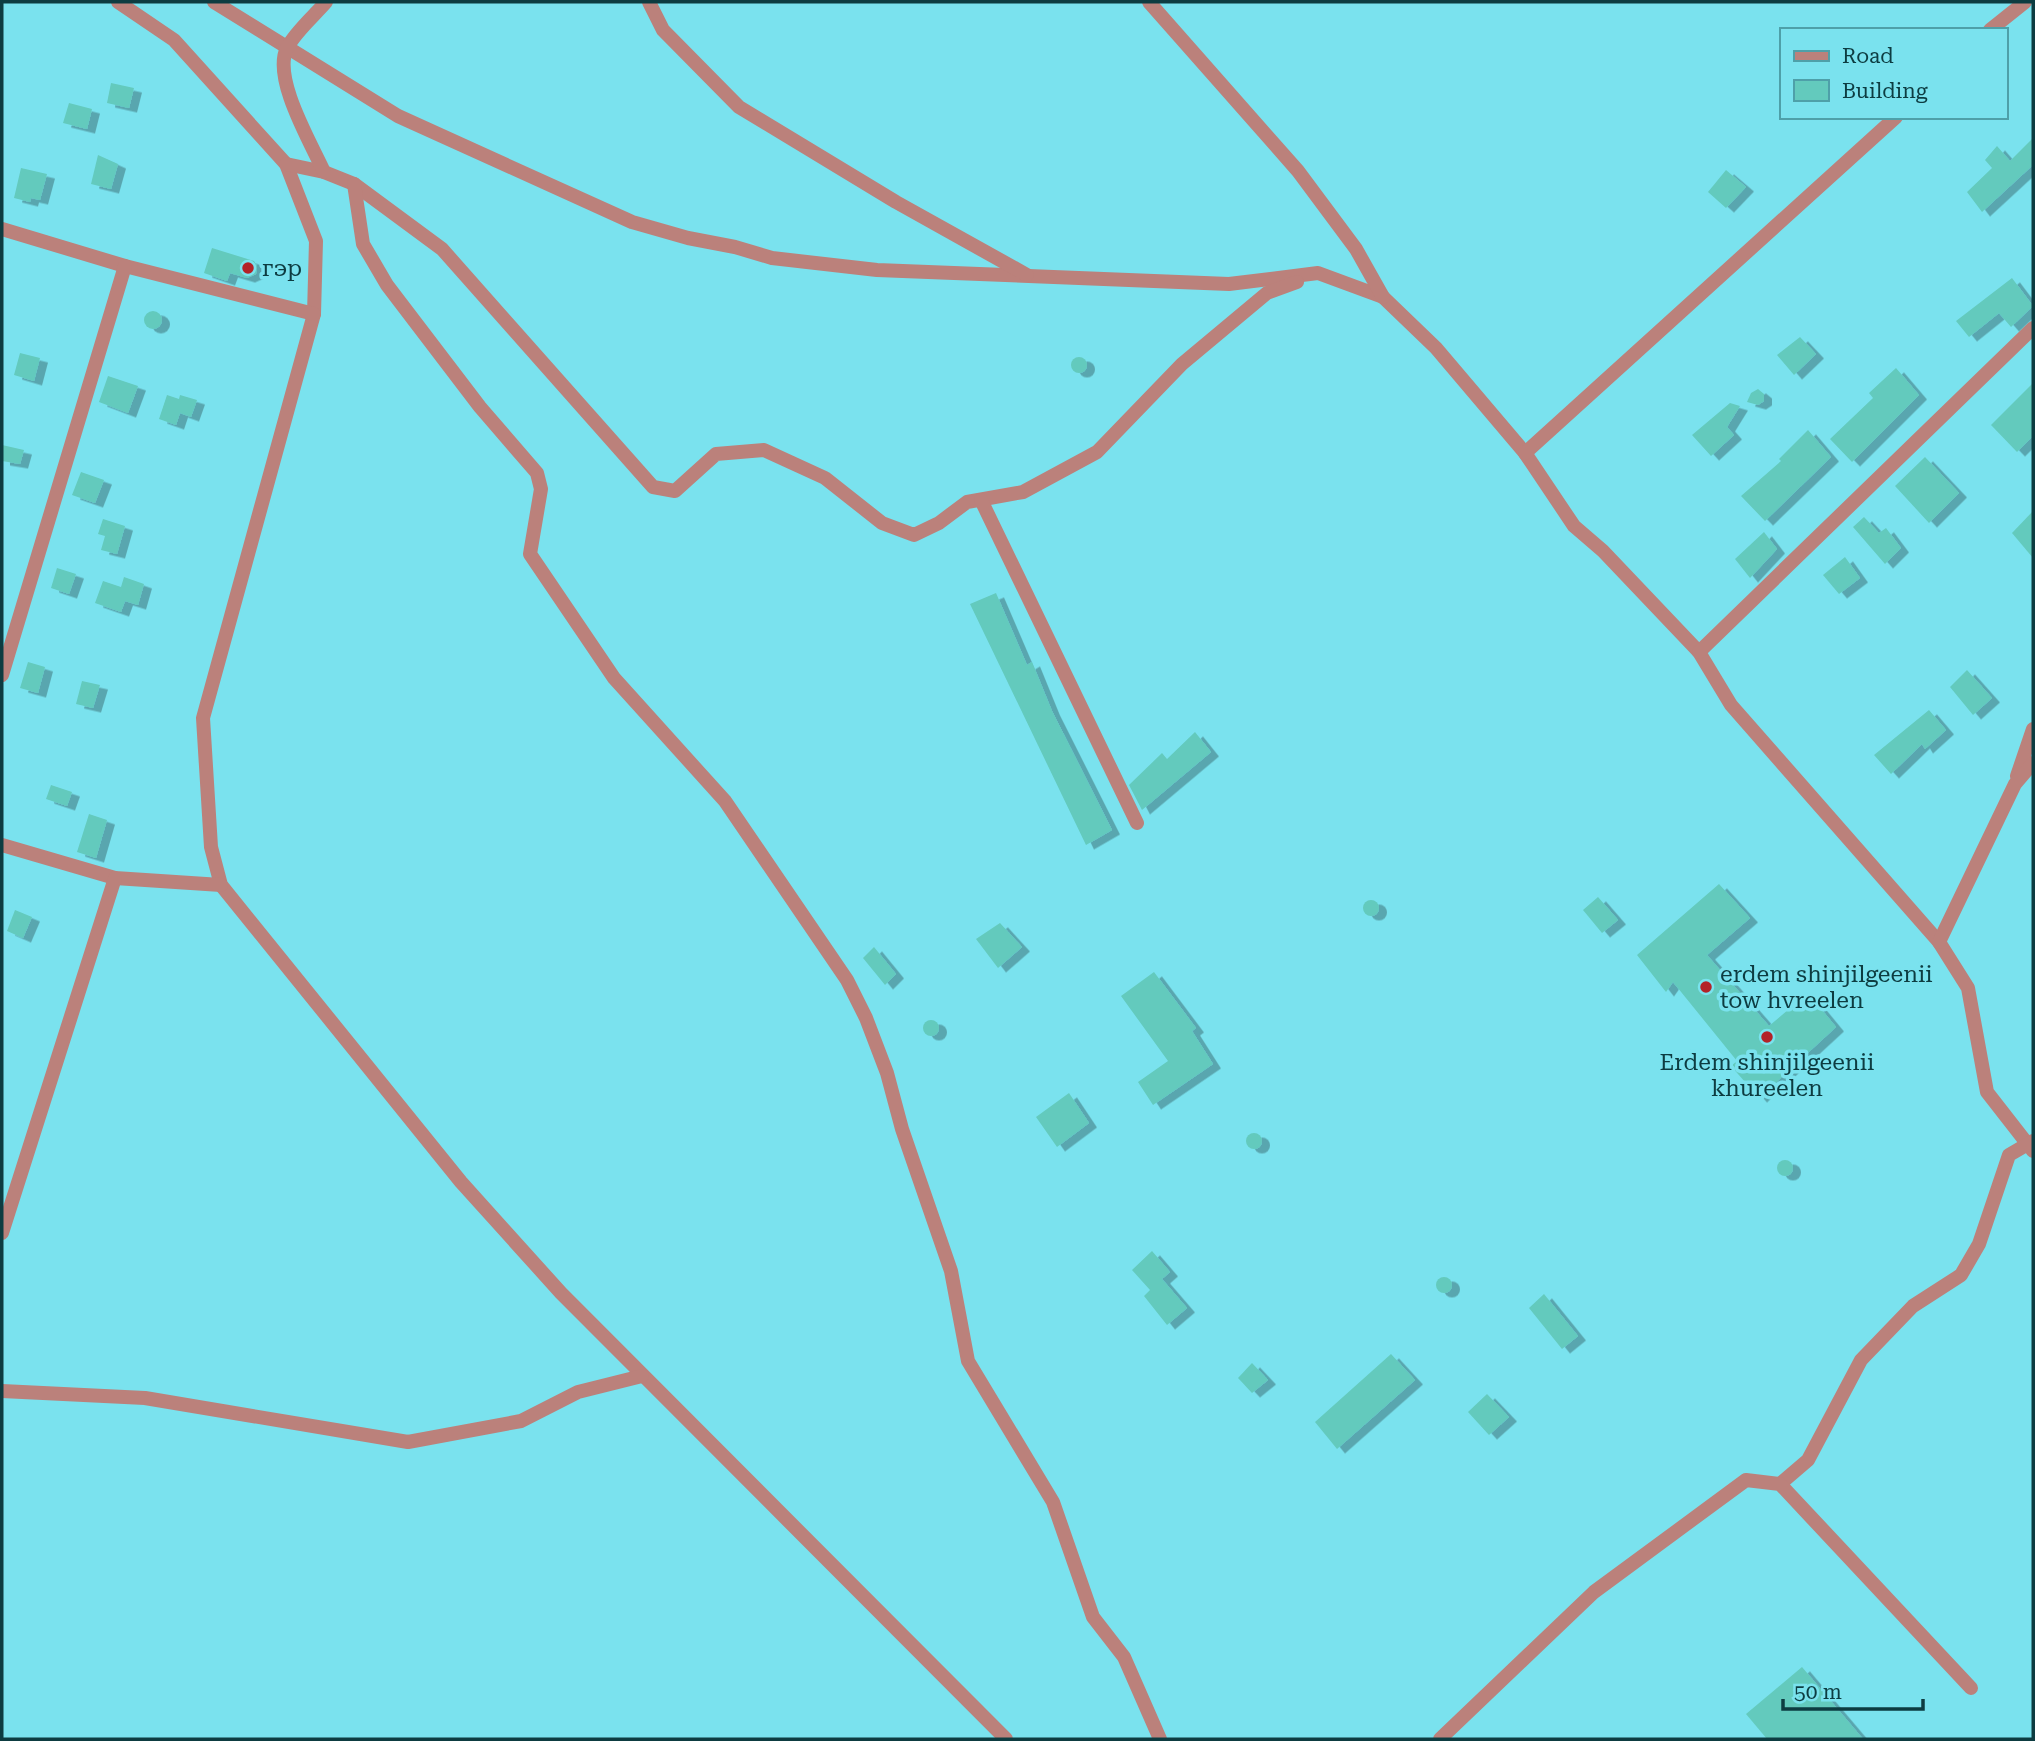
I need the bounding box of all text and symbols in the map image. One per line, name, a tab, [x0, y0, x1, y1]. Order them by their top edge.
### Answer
legend	[1780, 28, 2007, 119]
text: Road	[1842, 44, 1894, 68]
text: Building	[1842, 79, 1928, 103]
place label: гэр	[262, 255, 302, 282]
marker: гэр	[240, 260, 256, 276]
place label: erdem shinjilgeenii tow hvreelen	[1720, 961, 1933, 1014]
marker: erdem shinjilgeenii tow hvreelen	[1698, 979, 1714, 995]
marker: Erdem shinjilgeenii khureelen	[1759, 1029, 1775, 1045]
place label: Erdem shinjilgeenii khureelen	[1660, 1049, 1874, 1102]
scale bar	[1783, 1668, 1923, 1712]
text: 50 m	[1794, 1680, 1842, 1704]

